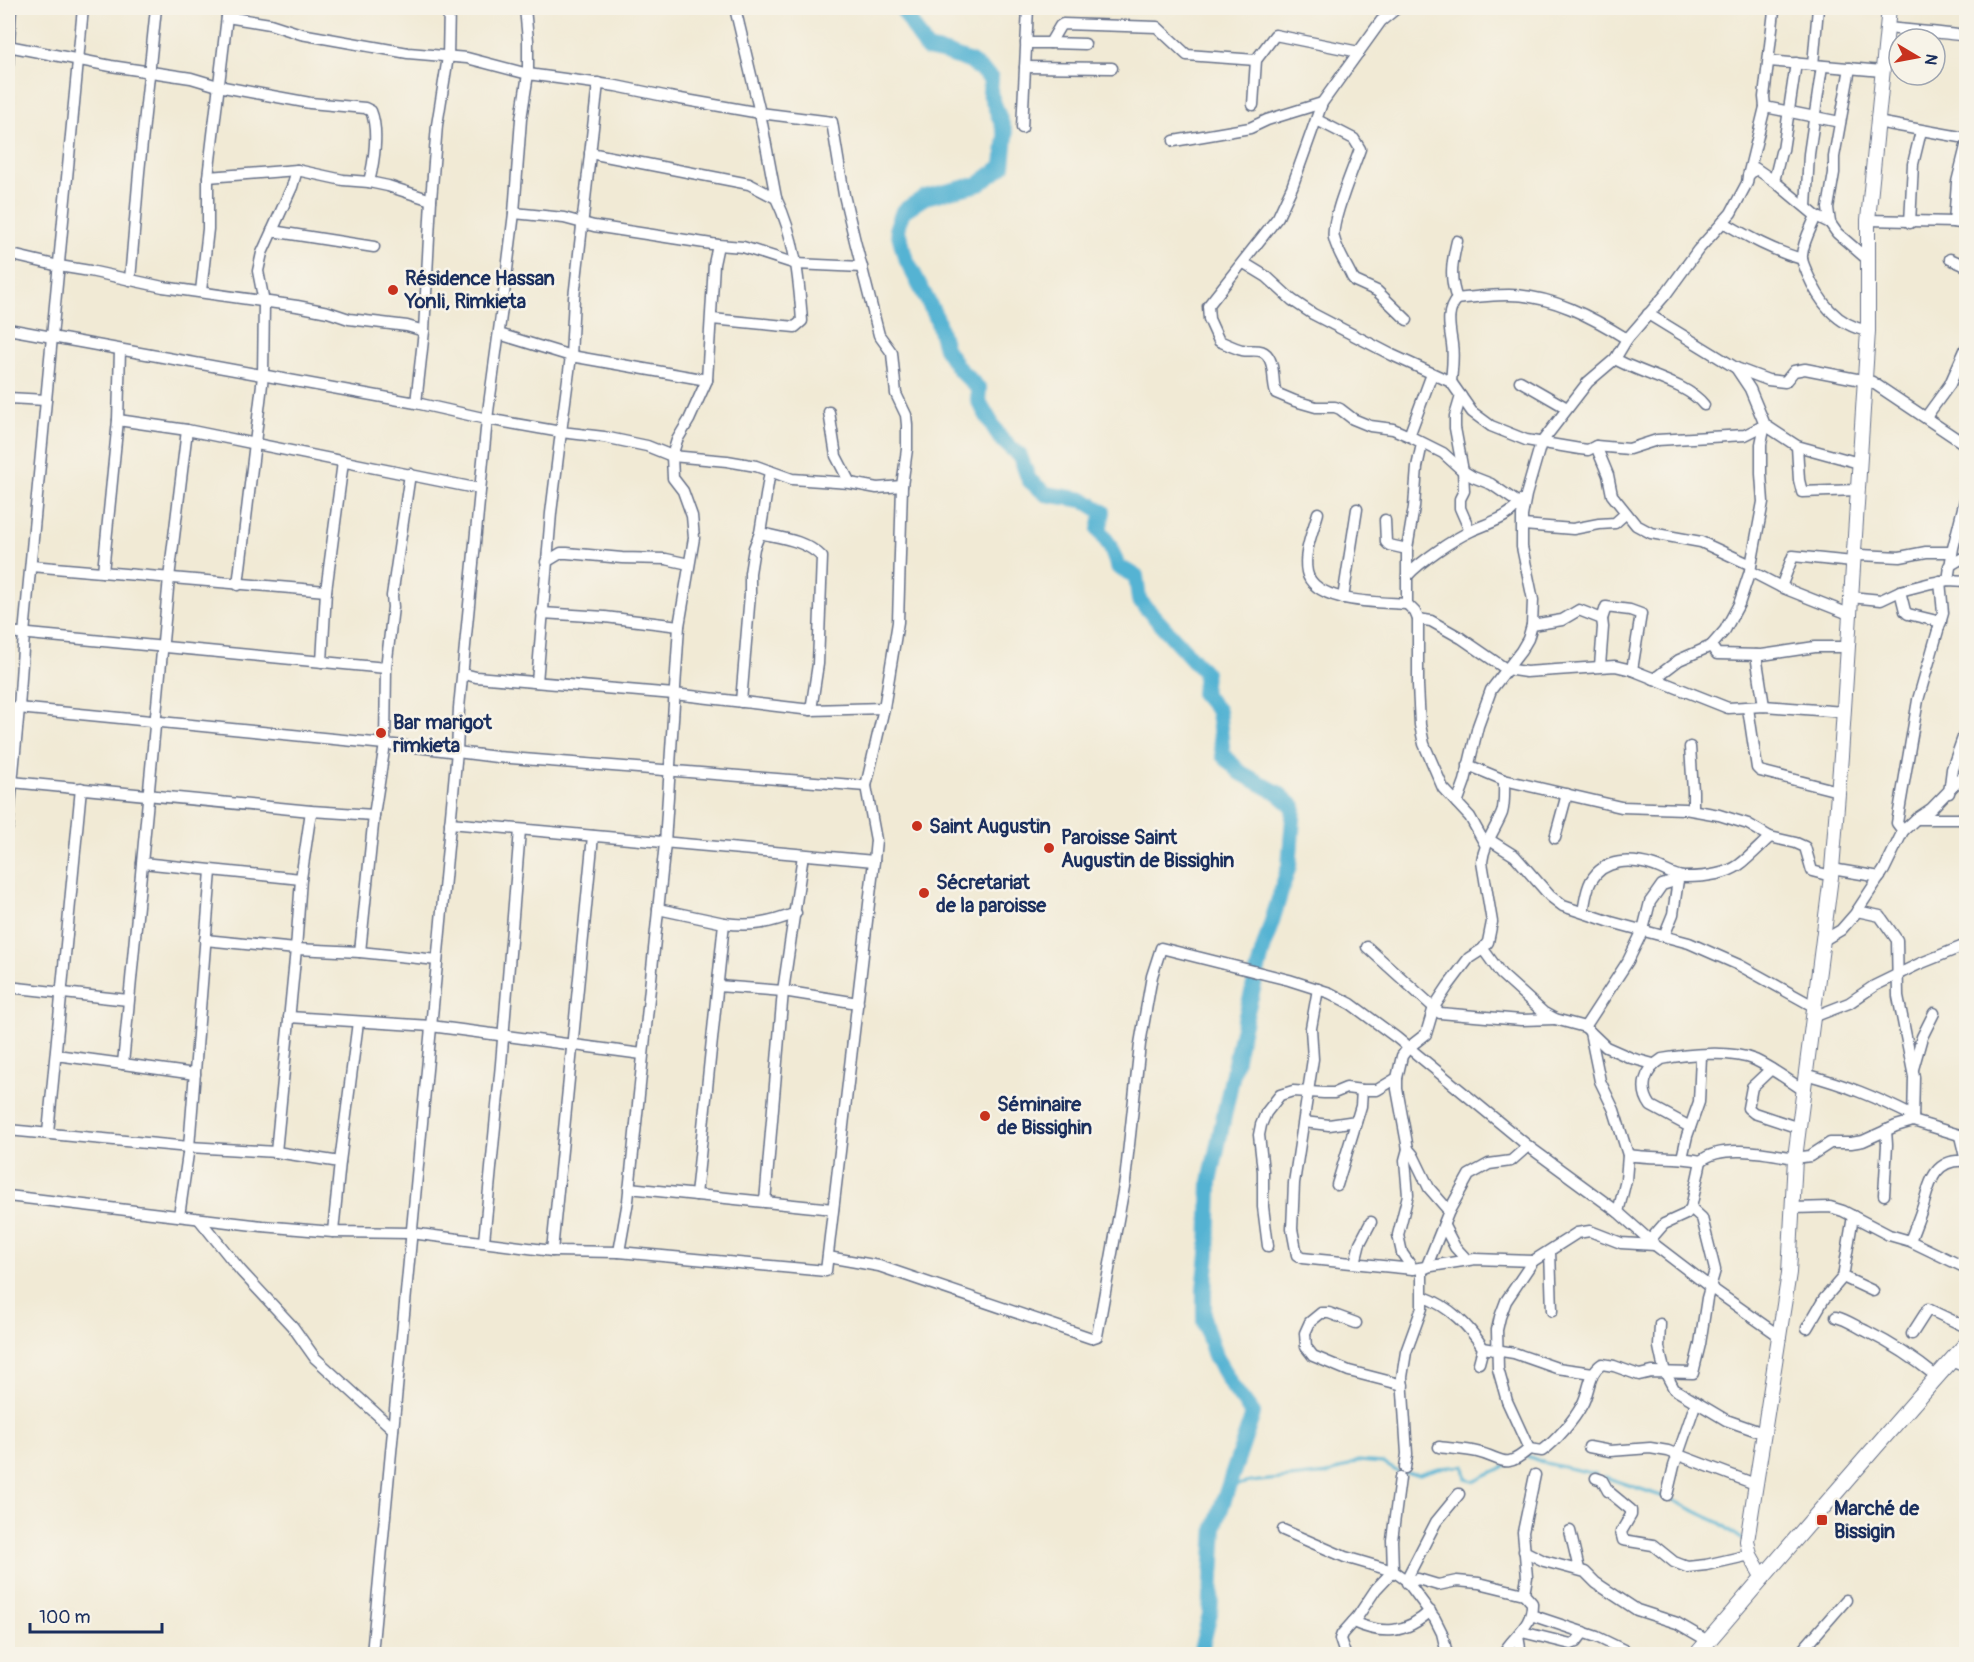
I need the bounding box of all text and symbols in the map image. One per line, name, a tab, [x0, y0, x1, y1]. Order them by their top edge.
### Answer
north arrow	[1887, 27, 1947, 87]
text: N	[1920, 52, 1942, 67]
place label: Résidence Hassan Yonli, Rimkieta	[404, 266, 555, 314]
marker: Résidence Hassan Yonli, Rimkieta	[386, 283, 400, 297]
place label: Bar marigot rimkieta	[393, 710, 493, 758]
marker: Bar marigot rimkieta	[374, 726, 388, 740]
place label: Saint Augustin	[929, 814, 1051, 839]
marker: Saint Augustin	[910, 819, 924, 833]
place label: Paroisse Saint Augustin de Bissighin	[1061, 825, 1234, 873]
marker: Paroisse Saint Augustin de Bissighin	[1042, 841, 1056, 855]
place label: Sécretariat de la paroisse	[936, 870, 1047, 918]
marker: Sécretariat de la paroisse	[917, 886, 931, 900]
place label: Séminaire de Bissighin	[997, 1092, 1092, 1140]
marker: Séminaire de Bissighin	[978, 1109, 992, 1123]
place label: Marché de Bissigin	[1834, 1496, 1920, 1544]
marker: Marché de Bissigin	[1815, 1513, 1829, 1527]
scale bar	[30, 1596, 162, 1634]
text: 100 m	[39, 1606, 91, 1629]

